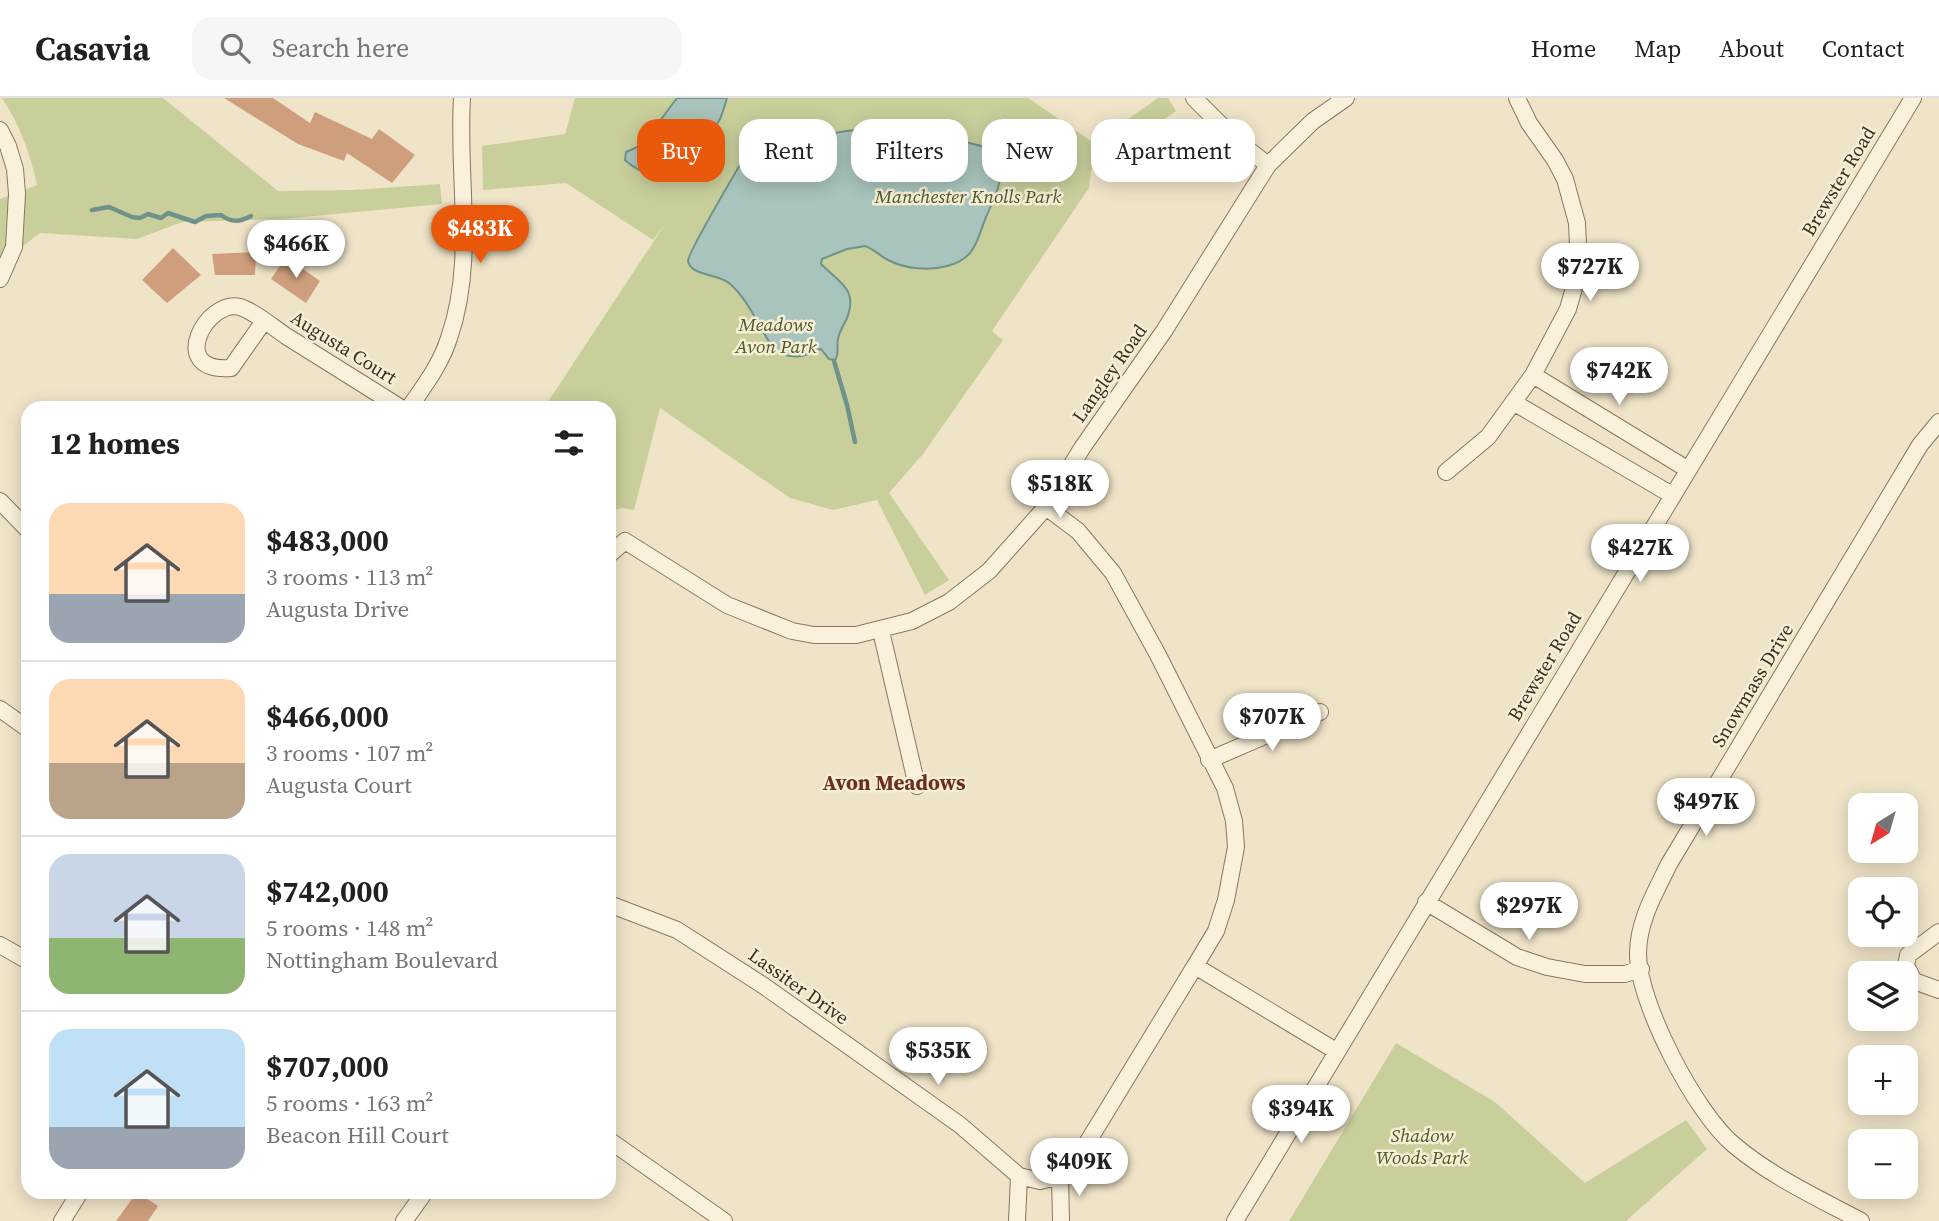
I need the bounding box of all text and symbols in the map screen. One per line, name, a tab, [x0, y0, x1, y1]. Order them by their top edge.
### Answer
search box	[192, 17, 682, 80]
text: Casavia	[35, 26, 150, 71]
icon: search	[216, 29, 254, 67]
text: Search here	[272, 30, 409, 66]
text: Home	[1531, 32, 1596, 65]
text: Map	[1634, 32, 1681, 65]
text: About	[1719, 32, 1784, 65]
text: Contact	[1822, 32, 1904, 65]
chip: Buy	[637, 119, 725, 182]
chip: Rent	[739, 119, 837, 182]
chip: Filters	[851, 119, 968, 182]
chip: New	[982, 119, 1077, 182]
chip: Apartment	[1091, 119, 1255, 182]
street label: Brewster Road	[1795, 121, 1881, 241]
park label: Manchester Knolls Park	[874, 183, 1061, 209]
pin: $483K	[431, 206, 529, 265]
text: $483K	[447, 212, 513, 244]
pin: $466K	[247, 220, 345, 280]
text: $466K	[263, 227, 329, 259]
pin: $727K	[1541, 244, 1639, 303]
text: $727K	[1557, 250, 1623, 282]
street label: Augusta Court	[286, 304, 403, 390]
park label: Meadows Avon Park	[734, 311, 817, 359]
street label: Langley Road	[1066, 318, 1153, 427]
pin: $742K	[1570, 348, 1668, 407]
text: $742K	[1586, 354, 1652, 386]
text: 12 homes	[49, 423, 180, 464]
icon: filters	[550, 424, 588, 462]
pin: $518K	[1011, 460, 1109, 520]
text: $518K	[1027, 467, 1093, 499]
text: $483,000	[266, 520, 389, 561]
pin: $427K	[1591, 524, 1689, 584]
icon: home	[105, 531, 189, 615]
text: $427K	[1607, 531, 1673, 563]
text: 3 rooms · 113 m²	[266, 561, 433, 593]
text: Augusta Drive	[266, 593, 409, 625]
street label: Brewster Road	[1501, 606, 1587, 726]
street label: Snowmass Drive	[1705, 618, 1799, 752]
pin: $707K	[1223, 694, 1321, 753]
text: $466,000	[266, 696, 389, 737]
text: $707K	[1239, 700, 1305, 732]
icon: home	[105, 707, 189, 791]
text: 3 rooms · 107 m²	[266, 737, 433, 769]
district label: Avon Meadows	[823, 768, 966, 797]
text: Augusta Court	[266, 769, 412, 801]
pin: $497K	[1657, 778, 1755, 838]
text: $497K	[1673, 785, 1739, 817]
north arrow	[1848, 793, 1918, 863]
map controls	[1848, 793, 1918, 1199]
text: $742,000	[266, 871, 389, 912]
button: locate	[1848, 877, 1918, 947]
icon: home	[105, 882, 189, 966]
pin: $297K	[1480, 882, 1578, 942]
text: $297K	[1496, 889, 1562, 921]
text: 5 rooms · 148 m²	[266, 912, 433, 944]
street label: Lassiter Drive	[744, 942, 854, 1030]
text: Nottingham Boulevard	[266, 944, 498, 976]
button: layers	[1848, 961, 1918, 1031]
pin: $535K	[889, 1028, 987, 1087]
text: $535K	[905, 1034, 971, 1066]
button: +	[1848, 1045, 1918, 1115]
text: $707,000	[266, 1046, 389, 1087]
icon: home	[105, 1057, 189, 1141]
pin: $394K	[1252, 1086, 1350, 1145]
text: 5 rooms · 163 m²	[266, 1087, 433, 1119]
text: $394K	[1268, 1092, 1334, 1124]
text: Beacon Hill Court	[266, 1119, 449, 1151]
park label: Shadow Woods Park	[1376, 1122, 1468, 1170]
button: −	[1848, 1129, 1918, 1199]
pin: $409K	[1030, 1138, 1128, 1198]
text: $409K	[1046, 1145, 1112, 1177]

